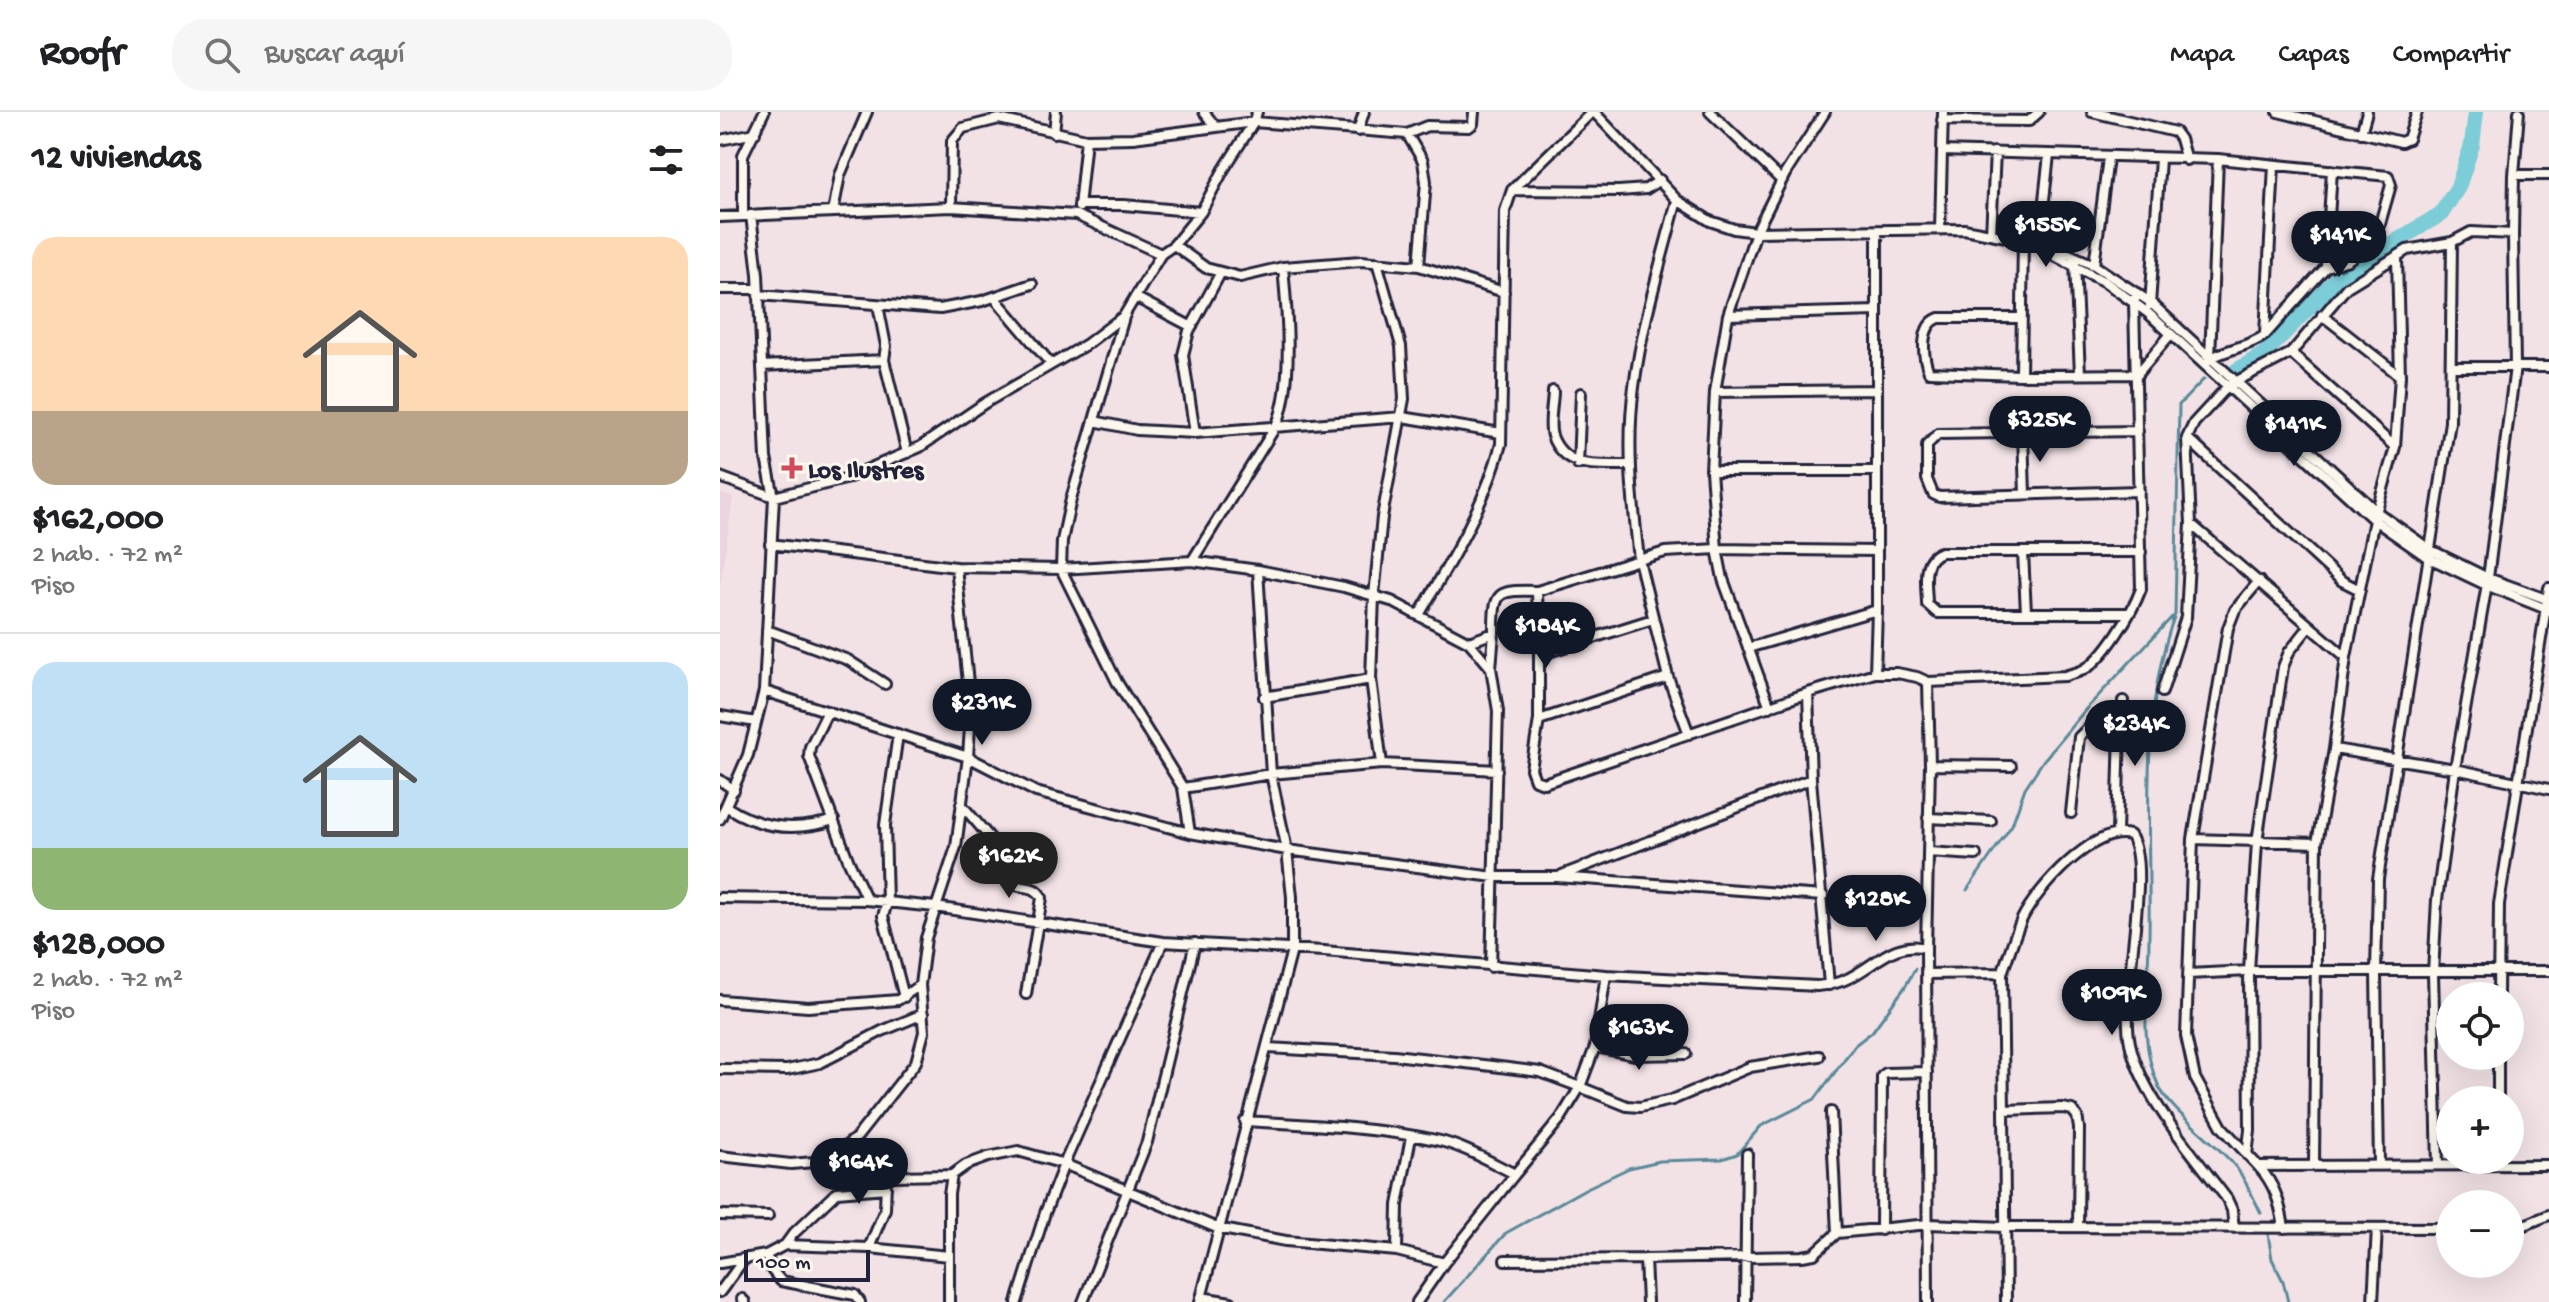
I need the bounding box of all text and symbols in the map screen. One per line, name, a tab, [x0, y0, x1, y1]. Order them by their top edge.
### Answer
search box	[172, 19, 732, 91]
text: Roofr	[40, 33, 124, 77]
icon: search	[200, 33, 244, 77]
text: Buscar aquí	[264, 38, 405, 73]
text: Mapa	[2170, 39, 2234, 72]
text: Capas	[2278, 39, 2349, 72]
text: Compartir	[2393, 39, 2509, 72]
icon: filters	[644, 138, 688, 182]
text: 12 viviendas	[32, 140, 200, 180]
pin: $155K	[1990, 201, 2102, 269]
text: $155K	[2014, 211, 2078, 242]
pin: $141K	[2283, 211, 2395, 279]
text: $141K	[2309, 221, 2369, 252]
icon: home	[288, 289, 432, 433]
pin: $325K	[1984, 396, 2096, 464]
pin: $141K	[2238, 400, 2350, 468]
text: $325K	[2007, 406, 2073, 437]
text: $141K	[2264, 410, 2324, 441]
place label: Los Ilustres	[808, 457, 925, 488]
marker: Los Ilustres	[783, 459, 801, 477]
text: $162,000	[32, 501, 164, 541]
text: 2 hab. · 72 m²	[32, 541, 183, 572]
text: Piso	[32, 572, 75, 603]
pin: $184K	[1490, 602, 1602, 670]
text: $184K	[1514, 612, 1578, 643]
pin: $231K	[926, 679, 1038, 747]
text: $231K	[951, 689, 1013, 720]
pin: $234K	[2079, 700, 2191, 768]
text: $234K	[2103, 710, 2167, 741]
icon: home	[288, 714, 432, 858]
pin: $162K	[953, 832, 1065, 900]
text: $162K	[978, 842, 1040, 873]
pin: $128K	[1820, 875, 1932, 943]
text: $128K	[1844, 885, 1908, 916]
text: $128,000	[32, 926, 165, 966]
text: 2 hab. · 72 m²	[32, 966, 183, 997]
pin: $109K	[2056, 969, 2168, 1037]
text: $109K	[2080, 979, 2144, 1010]
map controls	[2436, 982, 2524, 1278]
button: locate	[2436, 982, 2524, 1070]
text: Piso	[32, 997, 75, 1028]
pin: $163K	[1583, 1004, 1695, 1072]
text: $163K	[1607, 1014, 1671, 1045]
button: +	[2436, 1086, 2524, 1174]
pin: $164K	[803, 1138, 915, 1206]
text: $164K	[828, 1148, 890, 1179]
button: −	[2436, 1190, 2524, 1278]
scale bar	[744, 1246, 870, 1282]
text: 100 m	[756, 1251, 811, 1277]

